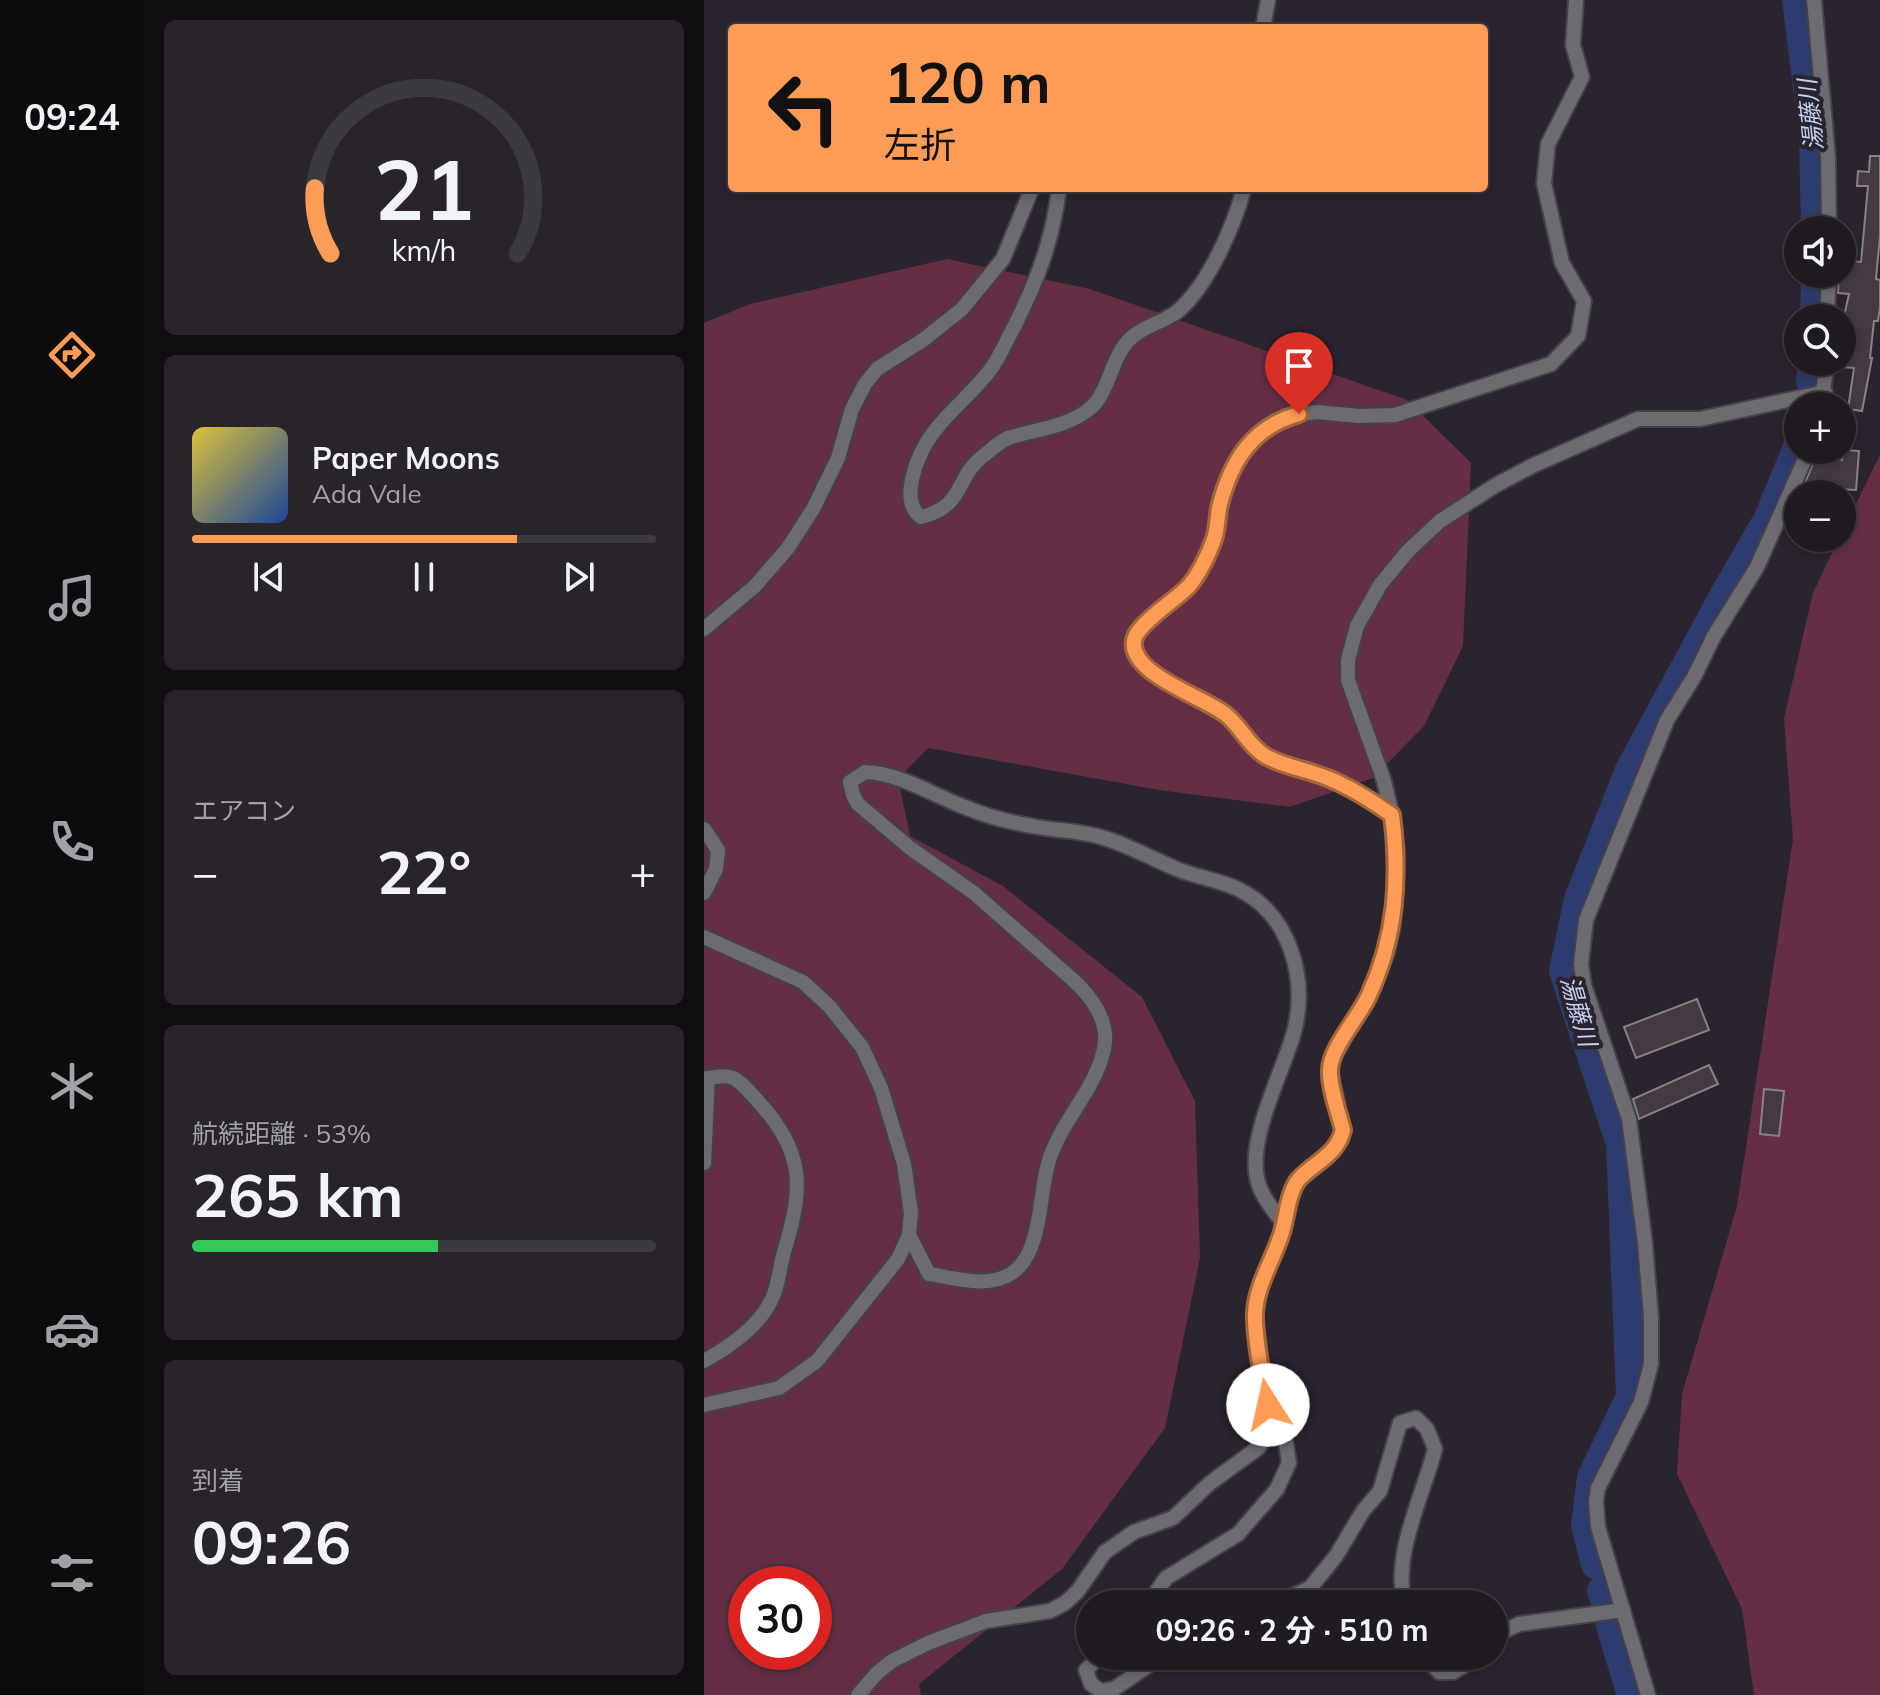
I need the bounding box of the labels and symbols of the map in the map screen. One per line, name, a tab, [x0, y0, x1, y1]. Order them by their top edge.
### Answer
water label: 湯藤川	[1791, 75, 1829, 152]
pin	[1265, 332, 1333, 414]
water label: 湯藤川	[1555, 972, 1604, 1053]
position arrow	[1226, 1363, 1310, 1447]
speed limit sign: 30	[728, 1566, 832, 1670]

